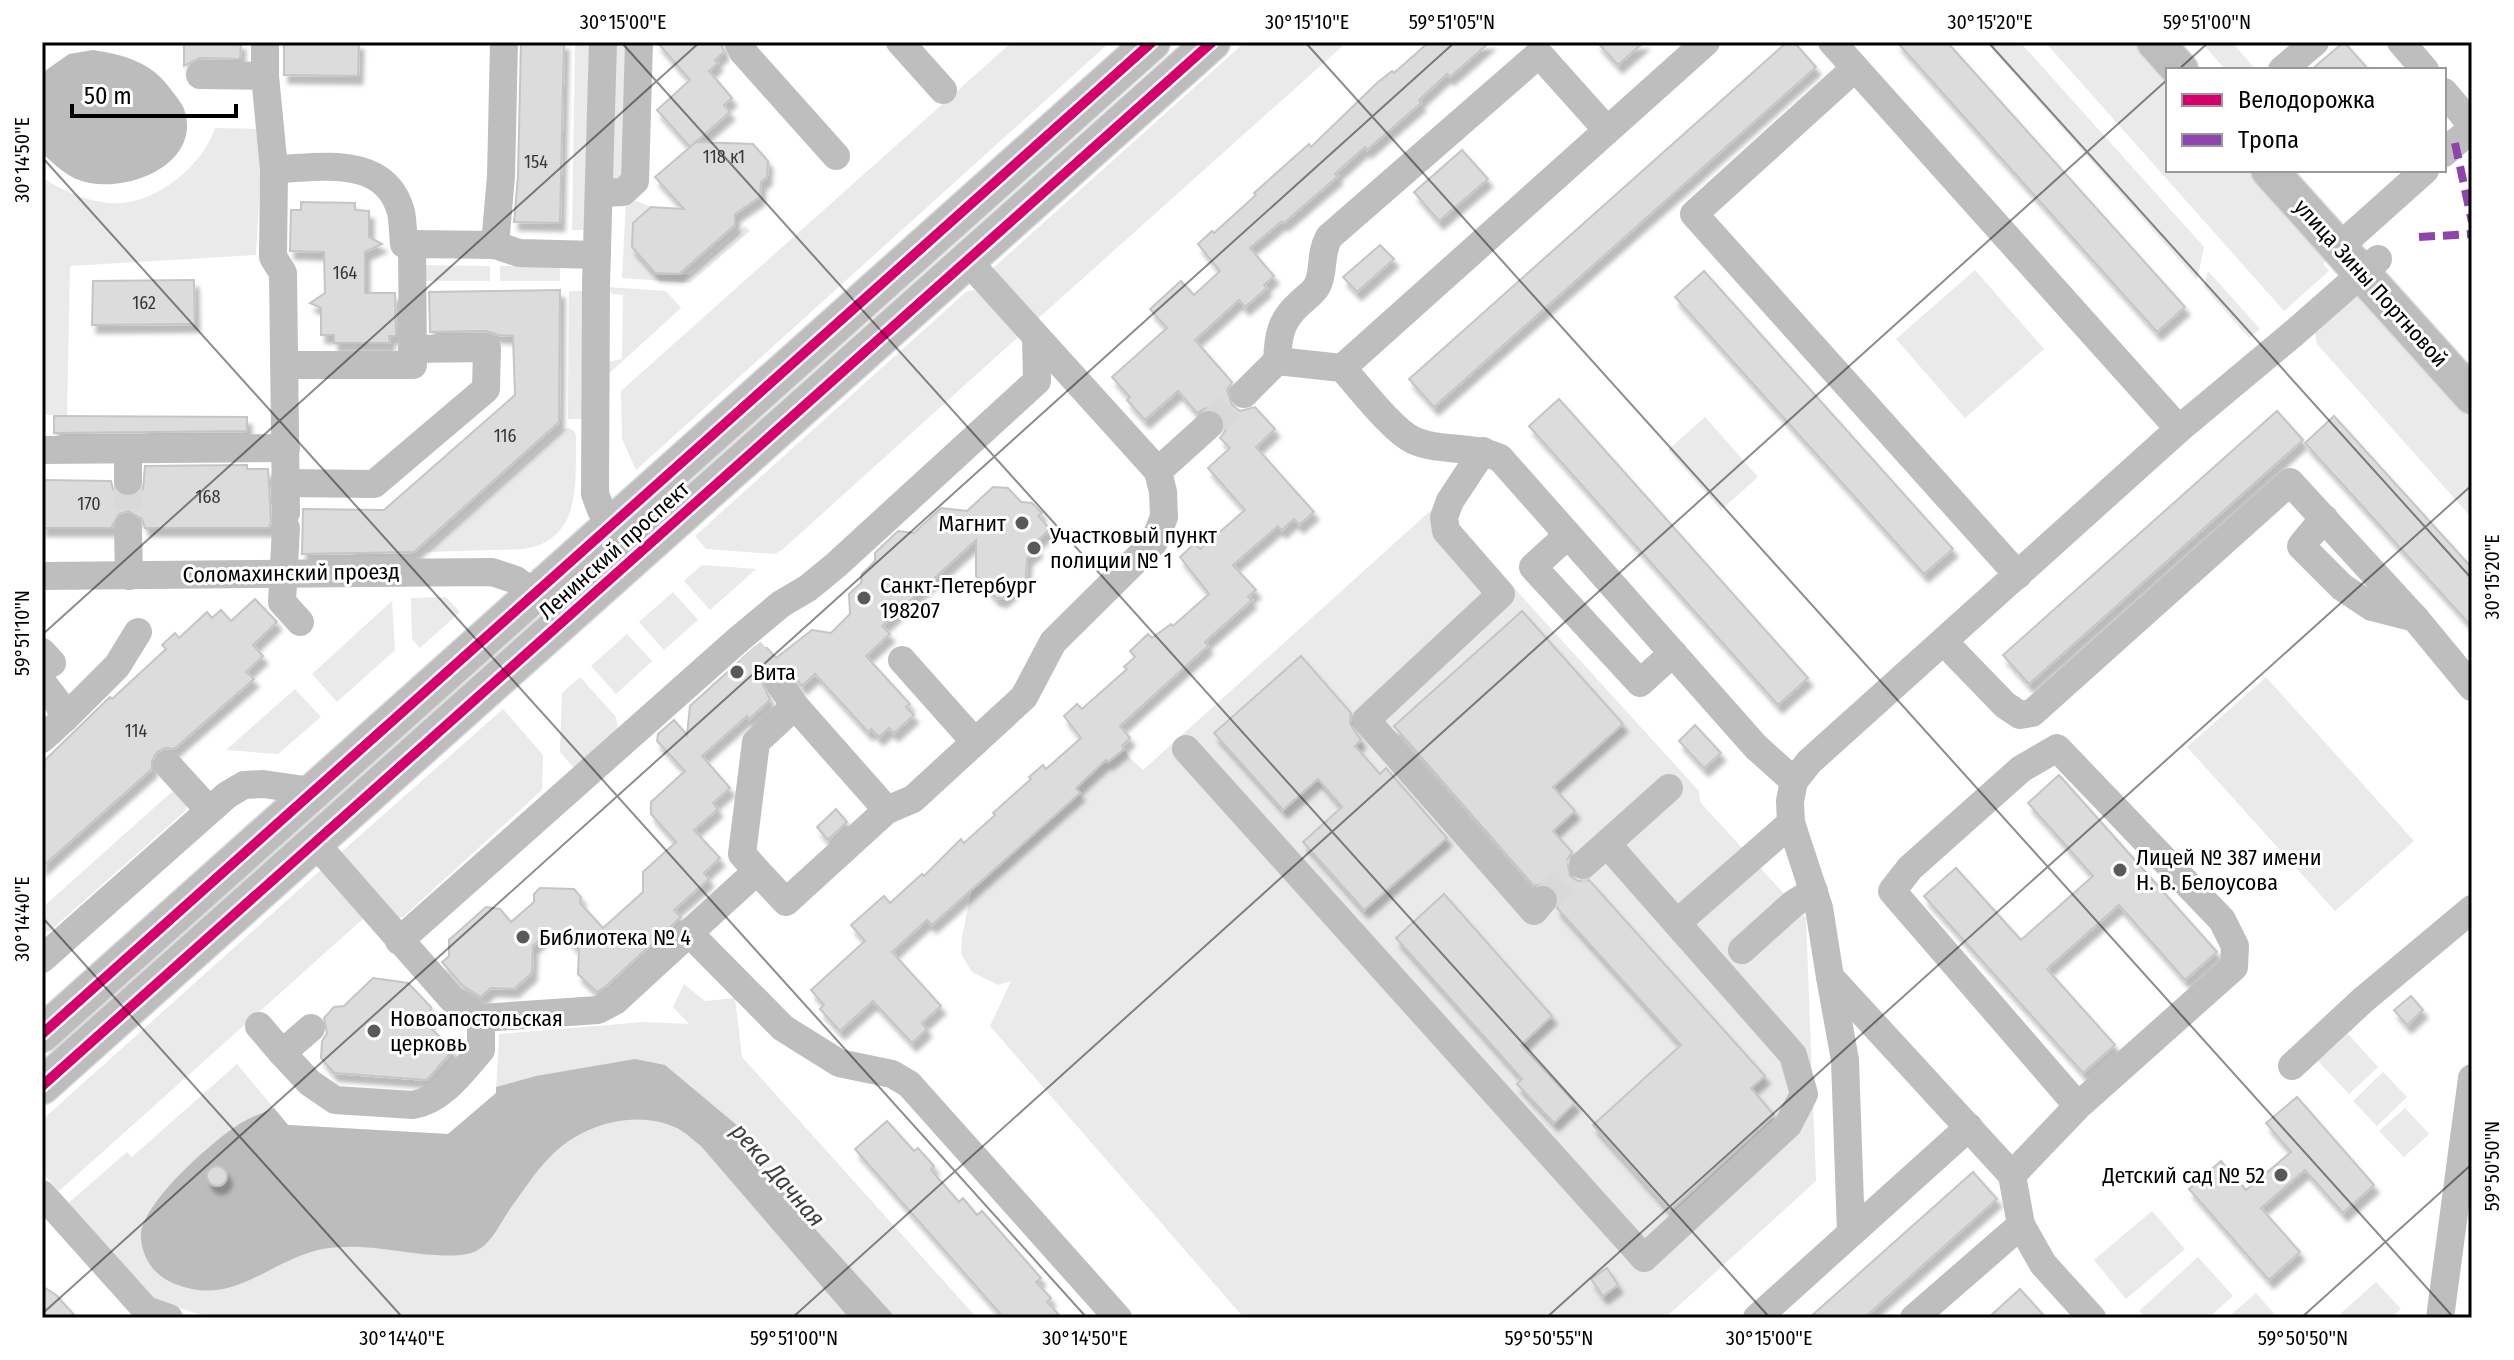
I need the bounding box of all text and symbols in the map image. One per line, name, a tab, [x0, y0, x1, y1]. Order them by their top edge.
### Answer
text: 30°15'00"E	[580, 10, 666, 34]
text: 30°15'10"E	[1265, 10, 1349, 34]
text: 59°51'05"N	[1409, 10, 1495, 34]
text: 30°15'20"E	[1947, 10, 2033, 34]
text: 59°51'00"N	[2163, 10, 2251, 34]
scale bar	[72, 68, 236, 118]
legend	[2166, 68, 2446, 172]
text: 50 m	[84, 82, 132, 110]
text: Велодорожка	[2238, 86, 2375, 114]
text: 30°14'50"E	[10, 117, 34, 203]
text: Тропа	[2238, 126, 2299, 154]
house number: 118 к1	[703, 146, 745, 168]
house number: 154	[524, 151, 548, 173]
street label: улица Зины Портновой	[2288, 193, 2454, 373]
house number: 164	[333, 262, 358, 284]
house number: 162	[132, 292, 156, 314]
house number: 116	[494, 425, 516, 447]
street label: Ленинский проспект	[533, 475, 695, 625]
house number: 168	[196, 486, 220, 508]
house number: 170	[77, 493, 101, 515]
place label: Магнит	[939, 510, 1006, 537]
marker: Магнит	[1013, 514, 1031, 532]
place label: Участковый пункт полиции № 1	[1049, 522, 1217, 574]
text: 30°15'20"E	[2480, 534, 2504, 620]
marker: Участковый пункт полиции № 1	[1025, 539, 1043, 557]
street label: Соломахинский проезд	[182, 558, 400, 588]
place label: Санкт-Петербург 198207	[880, 572, 1037, 624]
marker: Санкт-Петербург 198207	[855, 589, 873, 607]
text: 59°51'10"N	[10, 590, 34, 676]
place label: Вита	[753, 659, 796, 686]
marker: Вита	[728, 663, 746, 681]
house number: 114	[125, 720, 148, 742]
place label: Лицей № 387 имени Н. В. Белоусова	[2136, 844, 2322, 896]
marker: Лицей № 387 имени Н. В. Белоусова	[2111, 861, 2129, 879]
text: 30°14'40"E	[10, 876, 34, 962]
place label: Библиотека № 4	[539, 924, 691, 951]
marker: Библиотека № 4	[514, 928, 532, 946]
place label: Новоапостольская церковь	[390, 1005, 563, 1057]
marker: Новоапостольская церковь	[365, 1022, 383, 1040]
water label: река Дачная	[725, 1118, 831, 1232]
text: 59°50'50"N	[2480, 1121, 2504, 1211]
place label: Детский сад № 52	[2101, 1162, 2265, 1189]
marker: Детский сад № 52	[2272, 1166, 2290, 1184]
text: 30°14'40"E	[359, 1326, 445, 1350]
text: 59°51'00"N	[750, 1326, 838, 1350]
text: 30°14'50"E	[1042, 1326, 1128, 1350]
text: 59°50'55"N	[1505, 1326, 1593, 1350]
text: 30°15'00"E	[1726, 1326, 1812, 1350]
text: 59°50'50"N	[2258, 1326, 2348, 1350]

